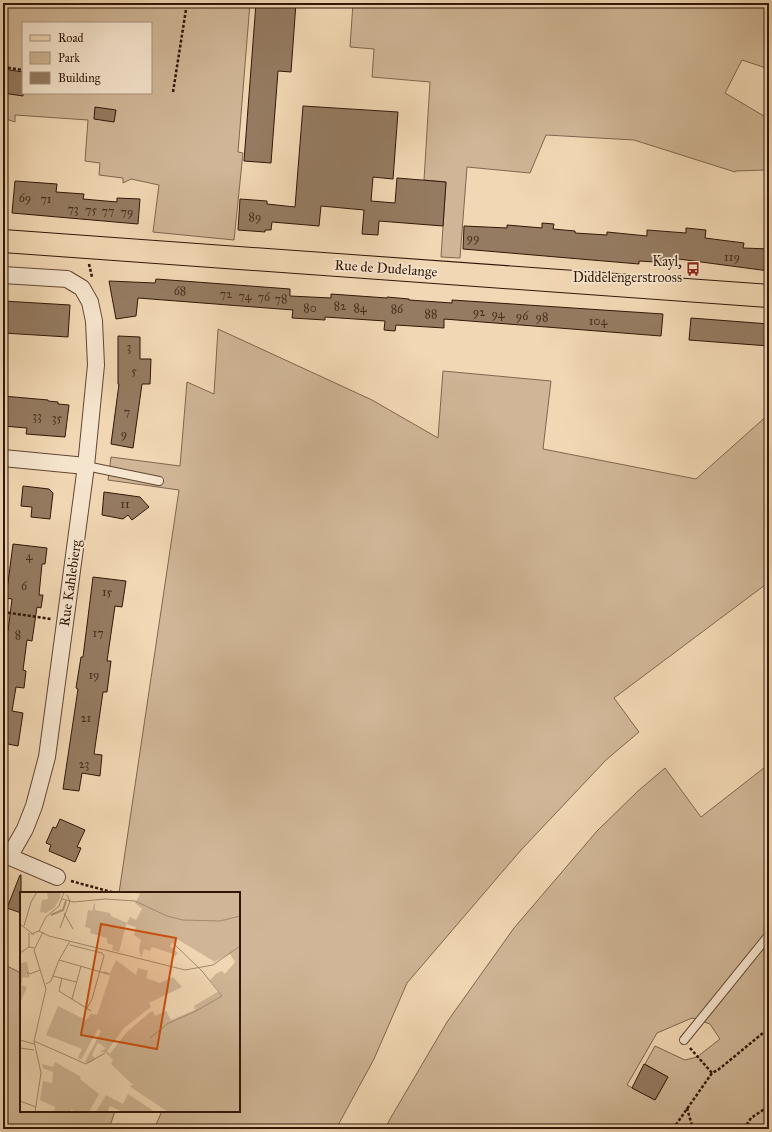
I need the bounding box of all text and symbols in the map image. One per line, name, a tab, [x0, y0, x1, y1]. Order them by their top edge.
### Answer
legend	[22, 22, 152, 94]
text: Road	[58, 31, 84, 45]
text: Park	[58, 51, 80, 65]
text: Building	[58, 71, 101, 86]
house number: 69	[19, 191, 31, 205]
house number: 71	[40, 192, 52, 206]
house number: 73	[67, 202, 79, 216]
house number: 75	[85, 203, 97, 217]
house number: 77	[102, 204, 114, 218]
house number: 79	[121, 205, 133, 219]
house number: 89	[249, 210, 261, 224]
house number: 99	[467, 231, 479, 245]
house number: 119	[724, 250, 740, 264]
place label: Kayl, Diddelengerstrooss	[573, 253, 682, 286]
street label: Rue de Dudelange	[334, 256, 438, 281]
bus stop icon: Kayl, Diddelengerstrooss	[685, 261, 701, 277]
house number: 68	[174, 284, 186, 298]
house number: 72	[220, 287, 232, 301]
house number: 74	[239, 289, 252, 303]
house number: 76	[258, 290, 271, 304]
house number: 78	[275, 292, 287, 306]
house number: 82	[334, 299, 346, 313]
house number: 80	[303, 301, 317, 315]
house number: 84	[353, 301, 367, 315]
house number: 86	[391, 302, 404, 316]
house number: 92	[473, 305, 485, 319]
house number: 88	[425, 307, 437, 321]
house number: 94	[491, 307, 505, 321]
house number: 96	[516, 309, 529, 323]
house number: 98	[536, 310, 548, 324]
house number: 104	[589, 314, 607, 328]
house number: 3	[127, 340, 132, 354]
house number: 5	[131, 364, 137, 378]
house number: 7	[124, 405, 130, 419]
house number: 33	[32, 409, 42, 423]
house number: 35	[52, 411, 63, 425]
house number: 9	[121, 427, 127, 441]
house number: 11	[120, 497, 130, 511]
street label: Rue Kahlebierg	[56, 538, 85, 628]
house number: 4	[26, 549, 33, 563]
house number: 6	[21, 579, 28, 593]
house number: 15	[102, 585, 113, 599]
house number: 17	[92, 626, 104, 640]
house number: 8	[15, 628, 21, 642]
house number: 19	[88, 668, 100, 682]
house number: 21	[81, 711, 92, 725]
house number: 23	[79, 757, 90, 771]
inset map	[20, 892, 240, 1112]

